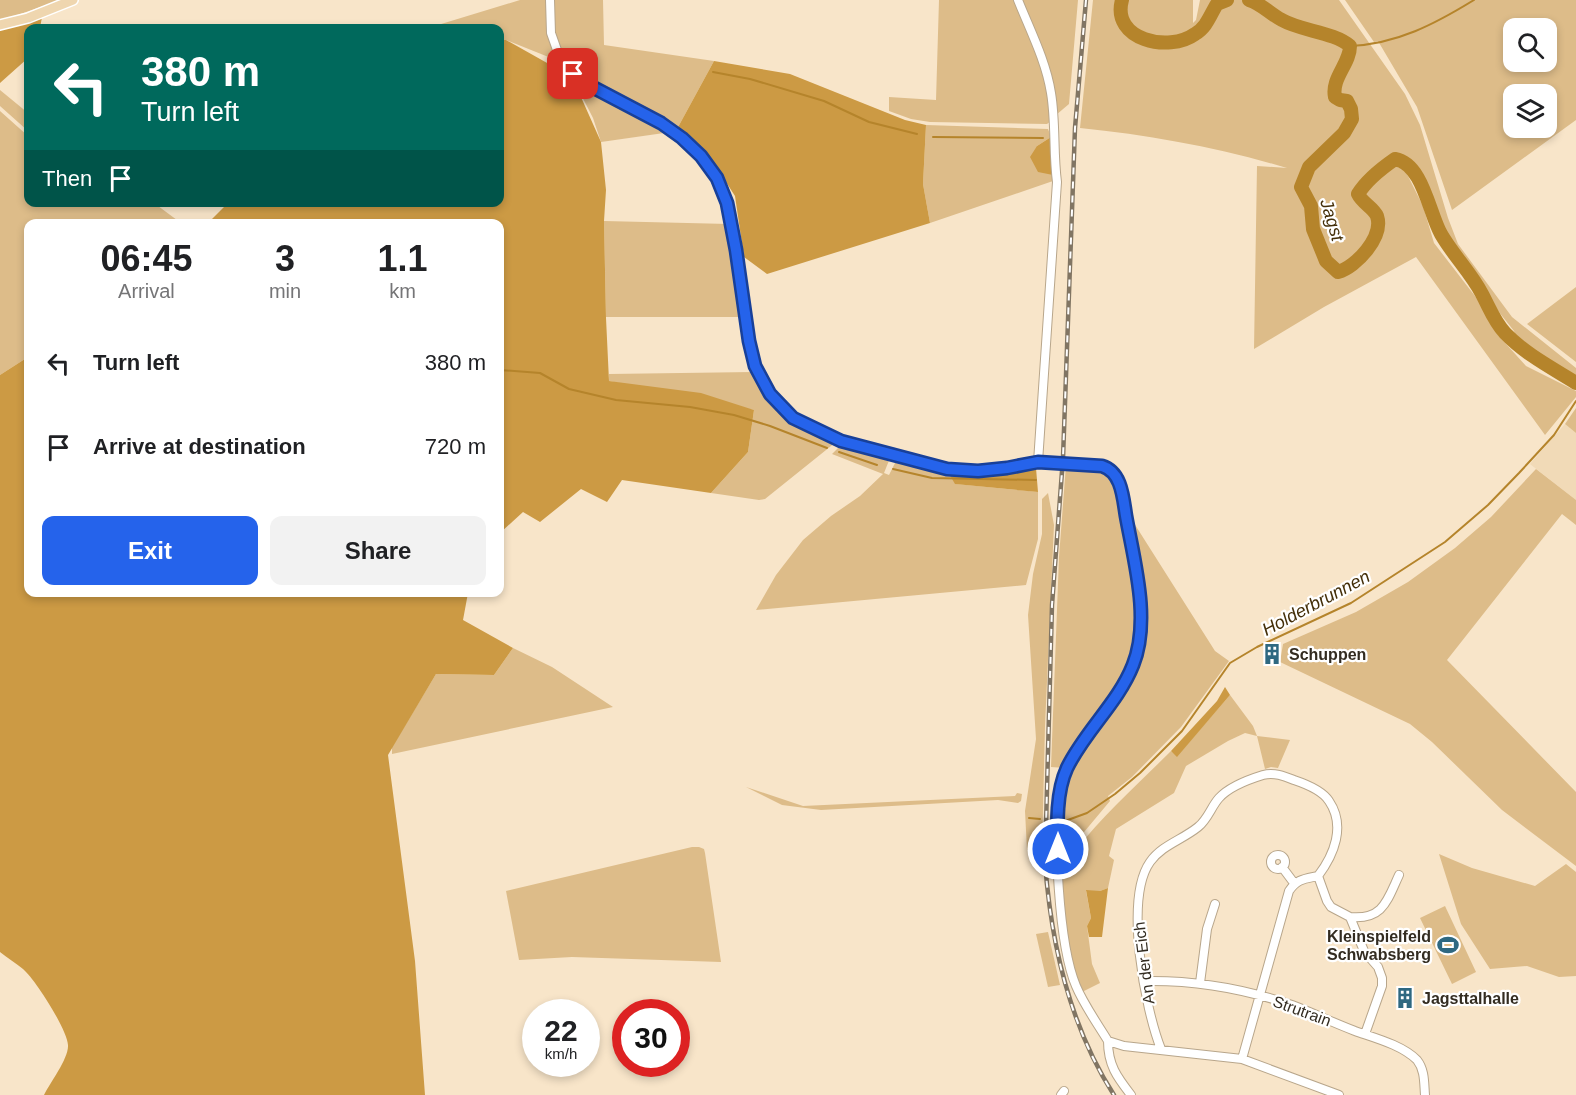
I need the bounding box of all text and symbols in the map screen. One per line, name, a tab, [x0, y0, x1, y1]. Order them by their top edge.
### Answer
map controls	[1503, 18, 1557, 138]
button: search	[1503, 18, 1557, 72]
icon: left	[42, 48, 120, 126]
text: 380 m	[141, 48, 260, 95]
pin	[547, 48, 598, 99]
icon: arrive	[556, 57, 589, 90]
button: layers	[1503, 84, 1557, 138]
text: Turn left	[141, 97, 239, 127]
icon: arrive	[104, 162, 137, 195]
text: Then	[42, 166, 92, 191]
water label: Jagst	[1316, 196, 1348, 244]
text: 06:45	[100, 238, 192, 279]
text: 3	[275, 238, 295, 279]
text: 1.1	[378, 238, 428, 279]
text: Arrival	[118, 280, 175, 302]
text: min	[269, 280, 301, 302]
text: km	[389, 280, 416, 302]
icon: left	[42, 347, 75, 380]
text: Turn left	[93, 350, 179, 375]
text: 380 m	[425, 350, 486, 375]
icon: arrive	[42, 431, 75, 464]
text: Arrive at destination	[93, 434, 306, 459]
text: 720 m	[425, 434, 486, 459]
button: Exit	[42, 516, 258, 585]
button: Share	[270, 516, 486, 585]
water label: Holderbrunnen	[1259, 566, 1373, 640]
building icon: Schuppen	[1260, 642, 1284, 666]
place label: Schuppen	[1289, 646, 1366, 663]
position arrow	[1026, 817, 1090, 881]
street label: An der Eich	[1131, 921, 1157, 1005]
place label: Kleinspielfeld Schwabsberg	[1327, 928, 1431, 963]
sports icon: Kleinspielfeld Schwabsberg	[1436, 933, 1460, 957]
building icon: Jagsttalhalle	[1393, 986, 1417, 1010]
place label: Jagsttalhalle	[1422, 990, 1519, 1007]
street label: Strutrain	[1271, 993, 1333, 1029]
speed limit sign: 30	[612, 999, 690, 1077]
text: 22	[544, 1014, 578, 1047]
text: km/h	[545, 1045, 577, 1062]

